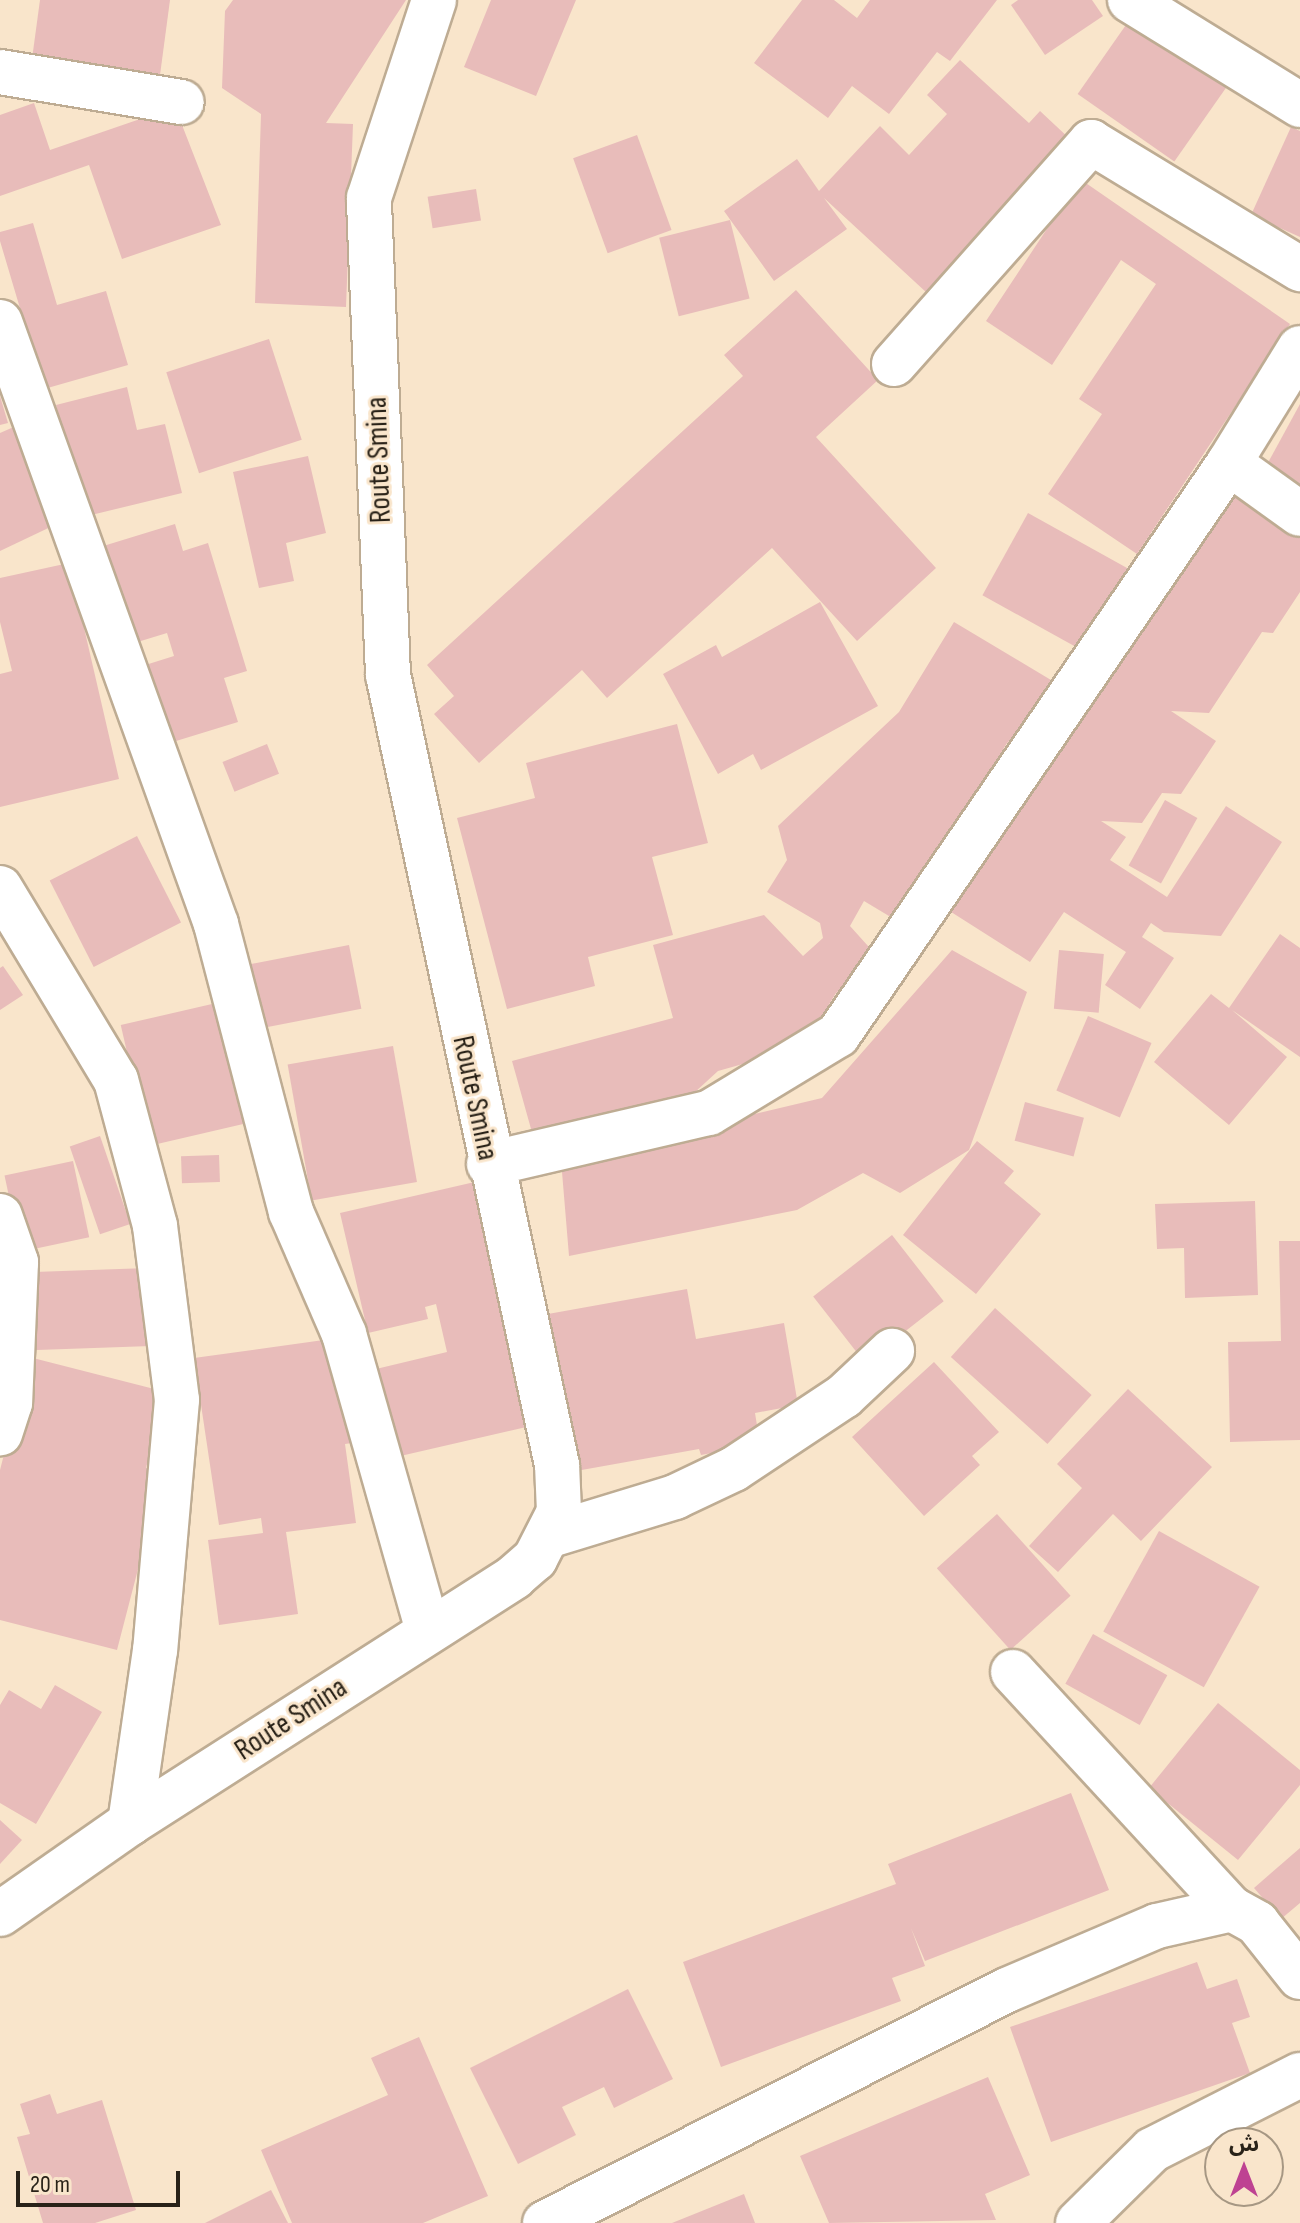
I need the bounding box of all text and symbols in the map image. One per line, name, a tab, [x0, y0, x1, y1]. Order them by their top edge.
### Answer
street label: Route Smina	[359, 396, 399, 524]
street label: Route Smina	[444, 1032, 506, 1164]
street label: Route Smina	[228, 1670, 354, 1768]
north arrow	[1204, 2127, 1284, 2207]
text: ش	[1229, 2131, 1259, 2158]
scale bar	[20, 2155, 184, 2205]
text: 20 m	[30, 2170, 70, 2199]

